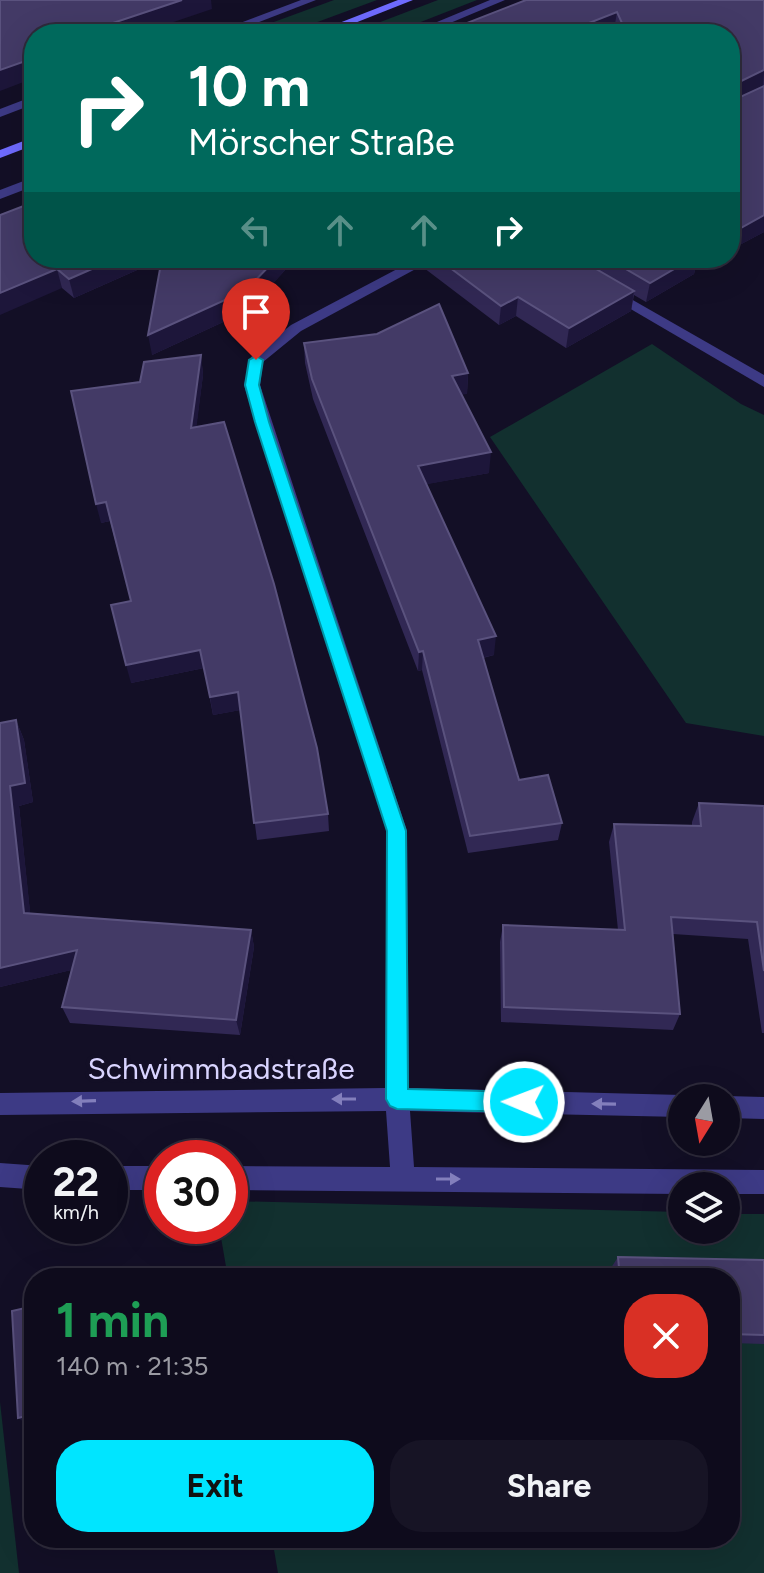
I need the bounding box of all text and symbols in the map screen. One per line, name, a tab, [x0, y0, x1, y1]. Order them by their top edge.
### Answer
text: 10 m	[188, 53, 310, 120]
icon: right	[56, 56, 160, 160]
text: Mörscher Straße	[188, 121, 455, 164]
icon: left	[234, 208, 278, 252]
icon: ahead	[318, 208, 362, 252]
icon: ahead	[402, 208, 446, 252]
icon: right	[486, 208, 530, 252]
pin	[222, 278, 290, 360]
icon: arrive	[234, 290, 278, 334]
street label: Schwimmbadstraße	[87, 1050, 355, 1087]
position arrow	[482, 1060, 566, 1144]
north arrow	[668, 1084, 740, 1156]
map controls	[668, 1084, 740, 1244]
one-way arrow	[331, 1093, 356, 1105]
one-way arrow	[71, 1095, 96, 1108]
one-way arrow	[591, 1098, 616, 1110]
speed limit sign: 30	[144, 1140, 248, 1244]
text: 22	[53, 1158, 99, 1206]
button: layers	[668, 1172, 740, 1244]
one-way arrow	[436, 1173, 461, 1185]
text: km/h	[53, 1200, 99, 1224]
text: 1 min	[56, 1291, 169, 1349]
button: close	[624, 1294, 708, 1378]
text: 140 m · 21:35	[56, 1350, 209, 1382]
button: Exit	[56, 1440, 374, 1532]
button: Share	[390, 1440, 708, 1532]

